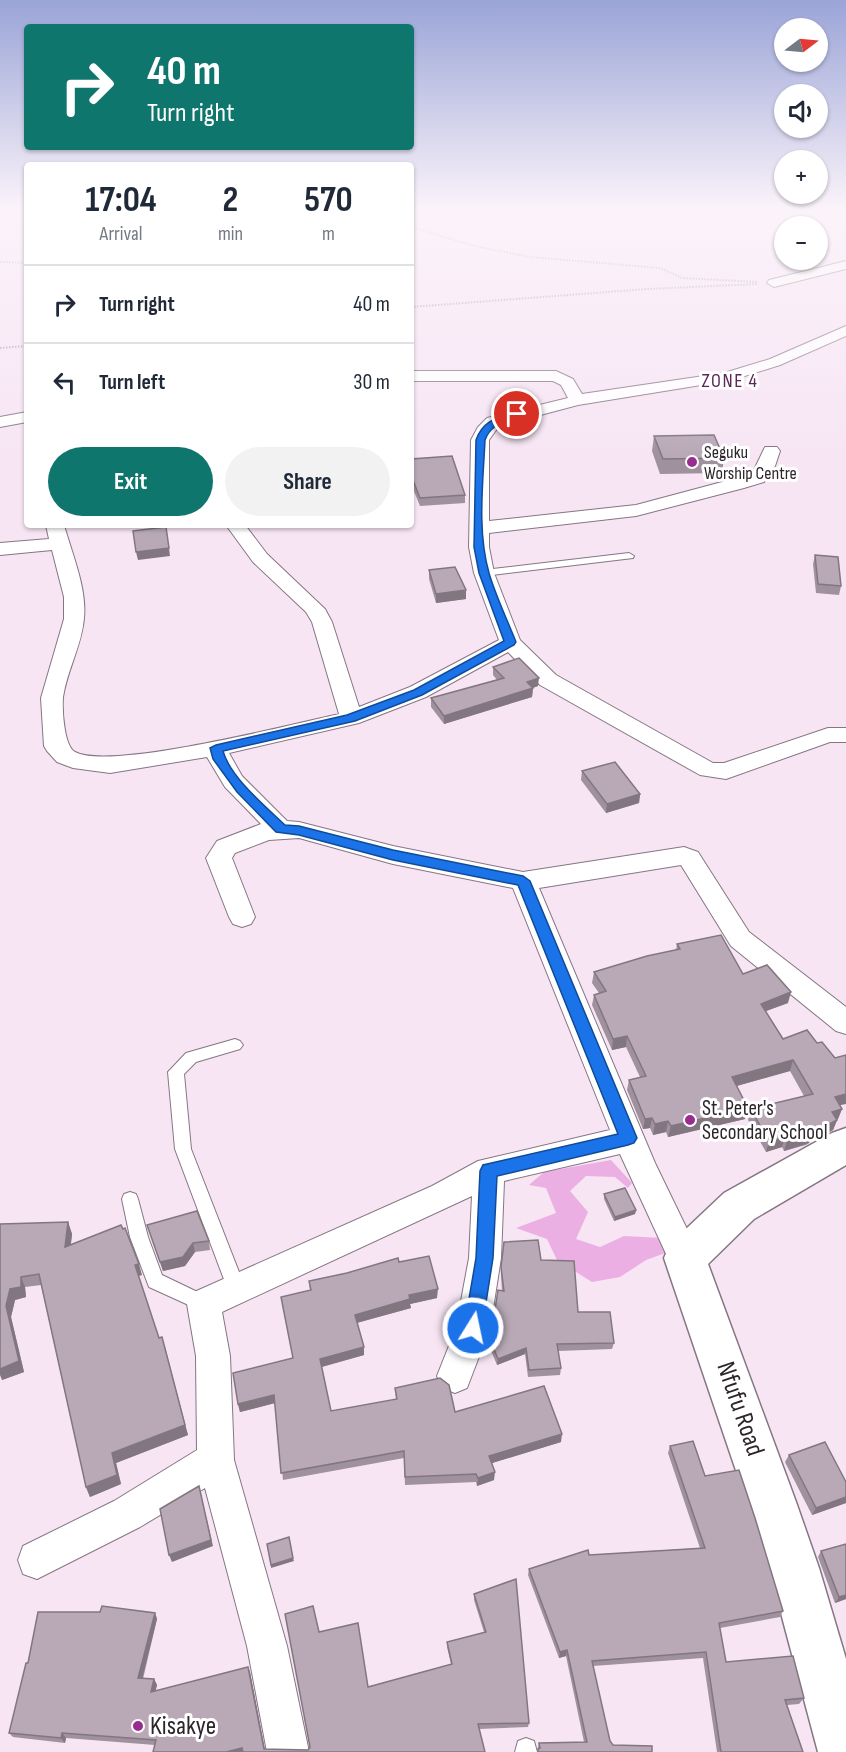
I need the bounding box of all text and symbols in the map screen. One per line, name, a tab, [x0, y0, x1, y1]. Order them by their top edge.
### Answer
north arrow	[774, 18, 828, 72]
map controls	[774, 18, 828, 270]
text: 40 m	[147, 46, 221, 97]
icon: right	[48, 48, 126, 126]
button: sound	[774, 84, 828, 138]
text: Turn right	[147, 97, 234, 129]
button: +	[774, 150, 828, 204]
text: 17:04	[85, 179, 157, 222]
text: 2	[223, 179, 238, 222]
text: 570	[304, 179, 353, 222]
button: −	[774, 216, 828, 270]
text: Arrival	[99, 222, 142, 246]
text: min	[218, 222, 243, 246]
text: m	[322, 222, 335, 246]
icon: right	[48, 288, 81, 321]
text: Turn right	[99, 291, 175, 318]
text: 40 m	[353, 291, 390, 318]
icon: left	[48, 366, 81, 399]
text: Turn left	[99, 369, 165, 396]
text: 30 m	[353, 369, 390, 396]
district label: ZONE 4	[702, 369, 758, 393]
pin	[491, 388, 542, 439]
icon: arrive	[500, 397, 533, 430]
place label: Seguku Worship Centre	[704, 442, 797, 484]
button: Exit	[48, 447, 213, 516]
button: Share	[225, 447, 390, 516]
marker: Seguku Worship Centre	[685, 455, 699, 469]
place label: St. Peter's Secondary School	[702, 1096, 828, 1145]
marker: St. Peter's Secondary School	[683, 1113, 697, 1127]
position arrow	[441, 1296, 505, 1360]
street label: Nfufu Road	[709, 1358, 771, 1460]
place label: Kisakye	[150, 1711, 216, 1742]
marker: Kisakye	[131, 1719, 145, 1733]

